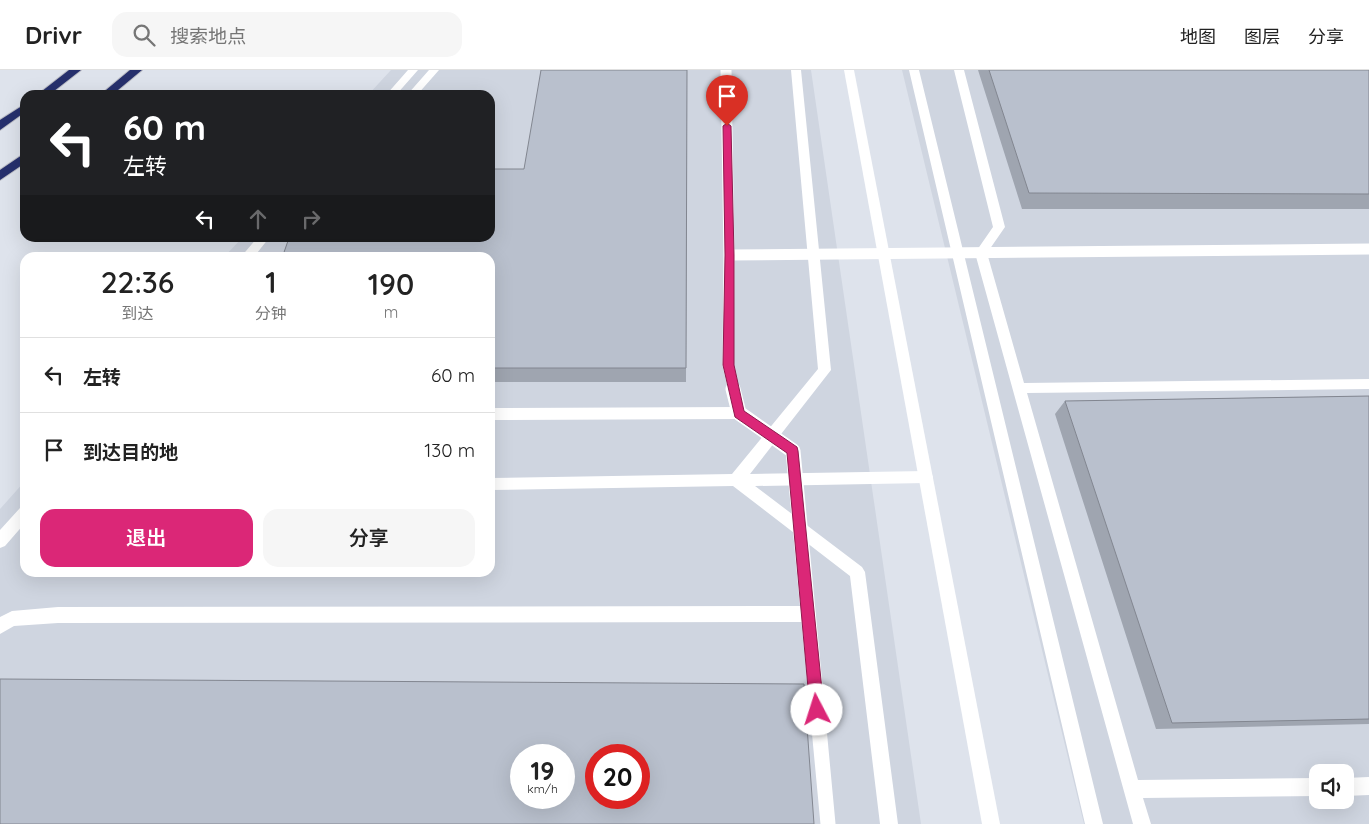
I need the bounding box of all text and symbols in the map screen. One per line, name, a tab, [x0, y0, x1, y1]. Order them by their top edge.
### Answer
search box	[112, 12, 462, 57]
text: Drivr	[25, 20, 82, 50]
icon: search	[130, 21, 158, 49]
text: 搜索地点	[170, 24, 246, 48]
text: 地图	[1180, 25, 1216, 48]
text: 图层	[1244, 25, 1280, 48]
text: 分享	[1308, 25, 1344, 48]
pin	[706, 75, 748, 126]
icon: arrive	[713, 82, 741, 110]
text: 60 m	[123, 105, 206, 149]
icon: left	[40, 110, 105, 175]
text: 左转	[123, 152, 167, 180]
icon: left	[191, 205, 219, 233]
icon: ahead	[244, 205, 272, 233]
icon: right	[297, 205, 325, 233]
text: 22:36	[101, 263, 174, 301]
text: 1	[265, 263, 277, 301]
text: 190	[368, 265, 414, 303]
text: m	[384, 302, 398, 322]
text: 到达	[121, 303, 153, 323]
text: 分钟	[255, 303, 287, 323]
icon: left	[40, 361, 68, 389]
text: 60 m	[431, 363, 475, 387]
text: 左转	[83, 365, 121, 389]
icon: arrive	[40, 436, 68, 464]
text: 130 m	[424, 438, 475, 462]
text: 到达目的地	[83, 440, 178, 464]
button: 退出	[40, 509, 253, 567]
button: 分享	[263, 509, 475, 567]
position arrow	[790, 683, 842, 735]
speed limit sign: 20	[585, 744, 650, 809]
text: 19	[531, 755, 554, 786]
map controls	[1309, 764, 1354, 809]
button: sound	[1309, 764, 1354, 809]
text: km/h	[527, 781, 558, 796]

